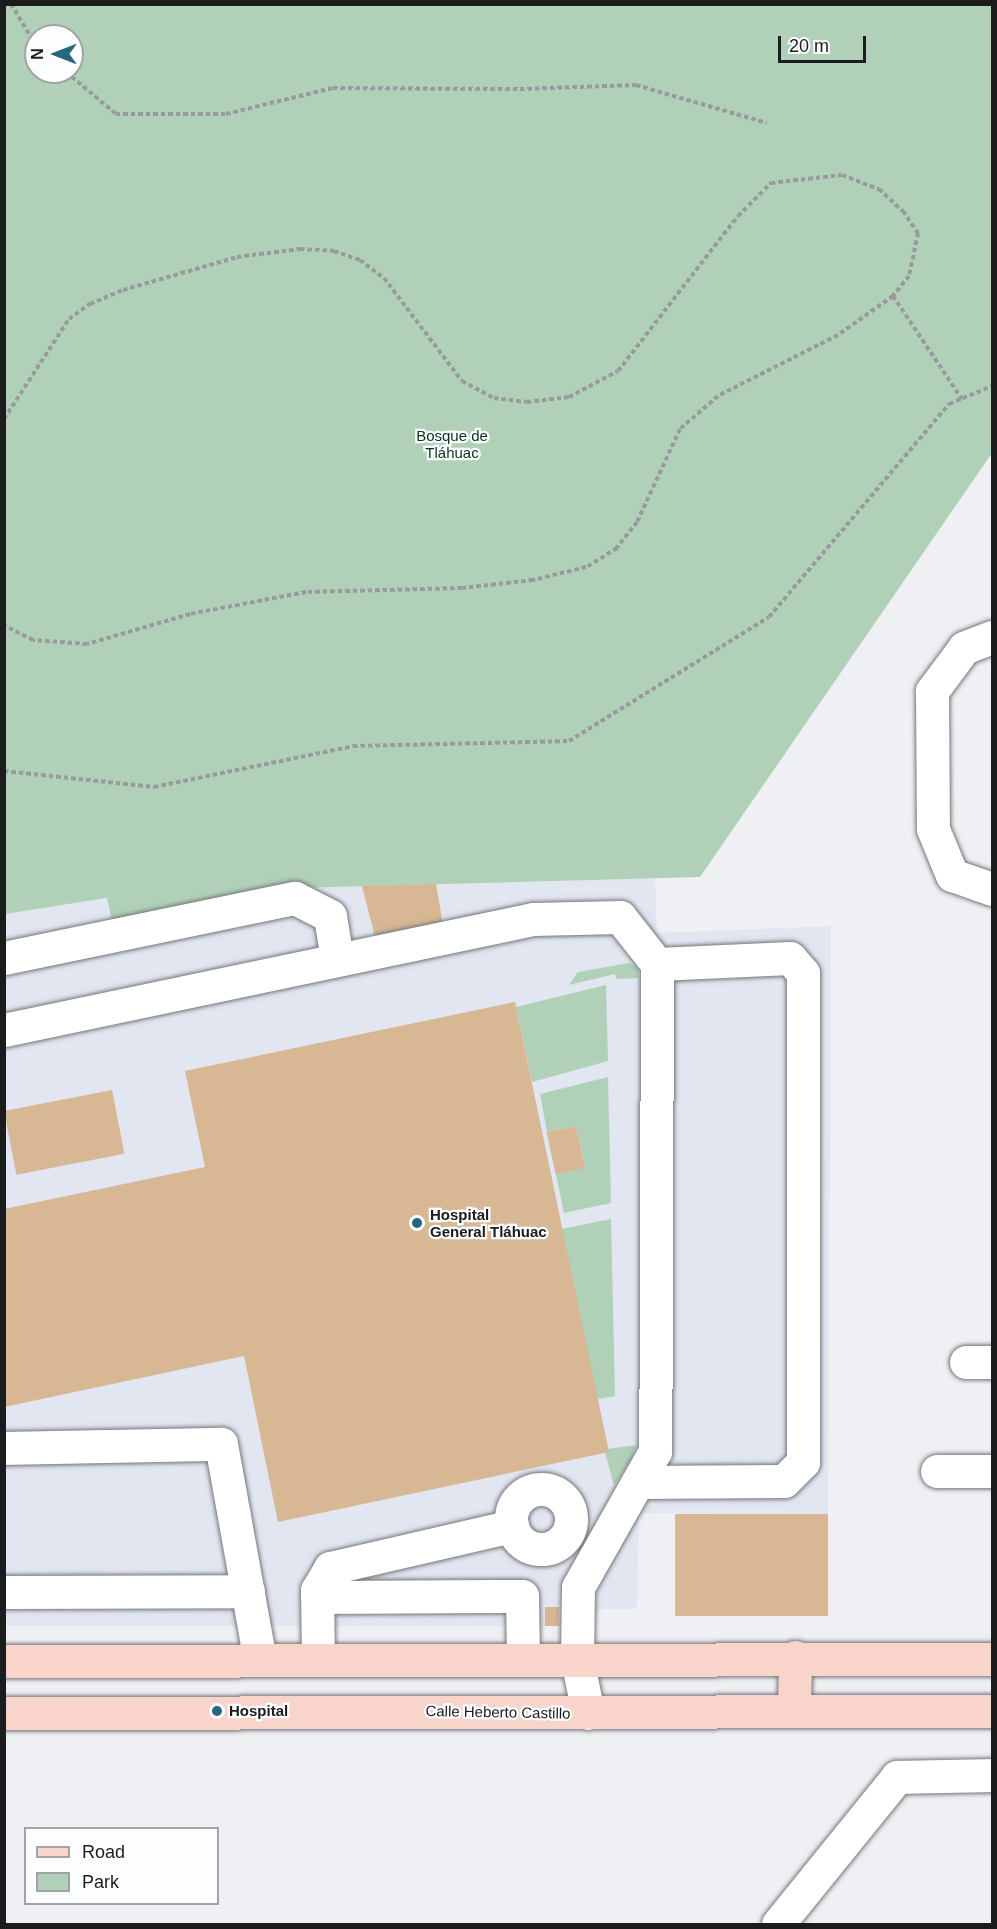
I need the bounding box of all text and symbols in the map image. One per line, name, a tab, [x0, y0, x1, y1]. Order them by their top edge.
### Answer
north arrow	[24, 24, 84, 84]
scale bar	[781, 24, 870, 62]
text: 20 m	[789, 36, 829, 56]
text: N	[29, 48, 46, 60]
park label: Bosque de Tláhuac	[416, 426, 488, 461]
place label: Hospital General Tláhuac	[430, 1205, 547, 1240]
marker: Hospital General Tláhuac	[408, 1214, 426, 1232]
place label: Hospital	[229, 1702, 288, 1720]
street label: Calle Heberto Castillo	[425, 1702, 571, 1722]
marker: Hospital	[210, 1704, 224, 1718]
legend	[24, 1827, 219, 1905]
text: Road	[82, 1842, 125, 1862]
text: Park	[82, 1872, 119, 1892]

